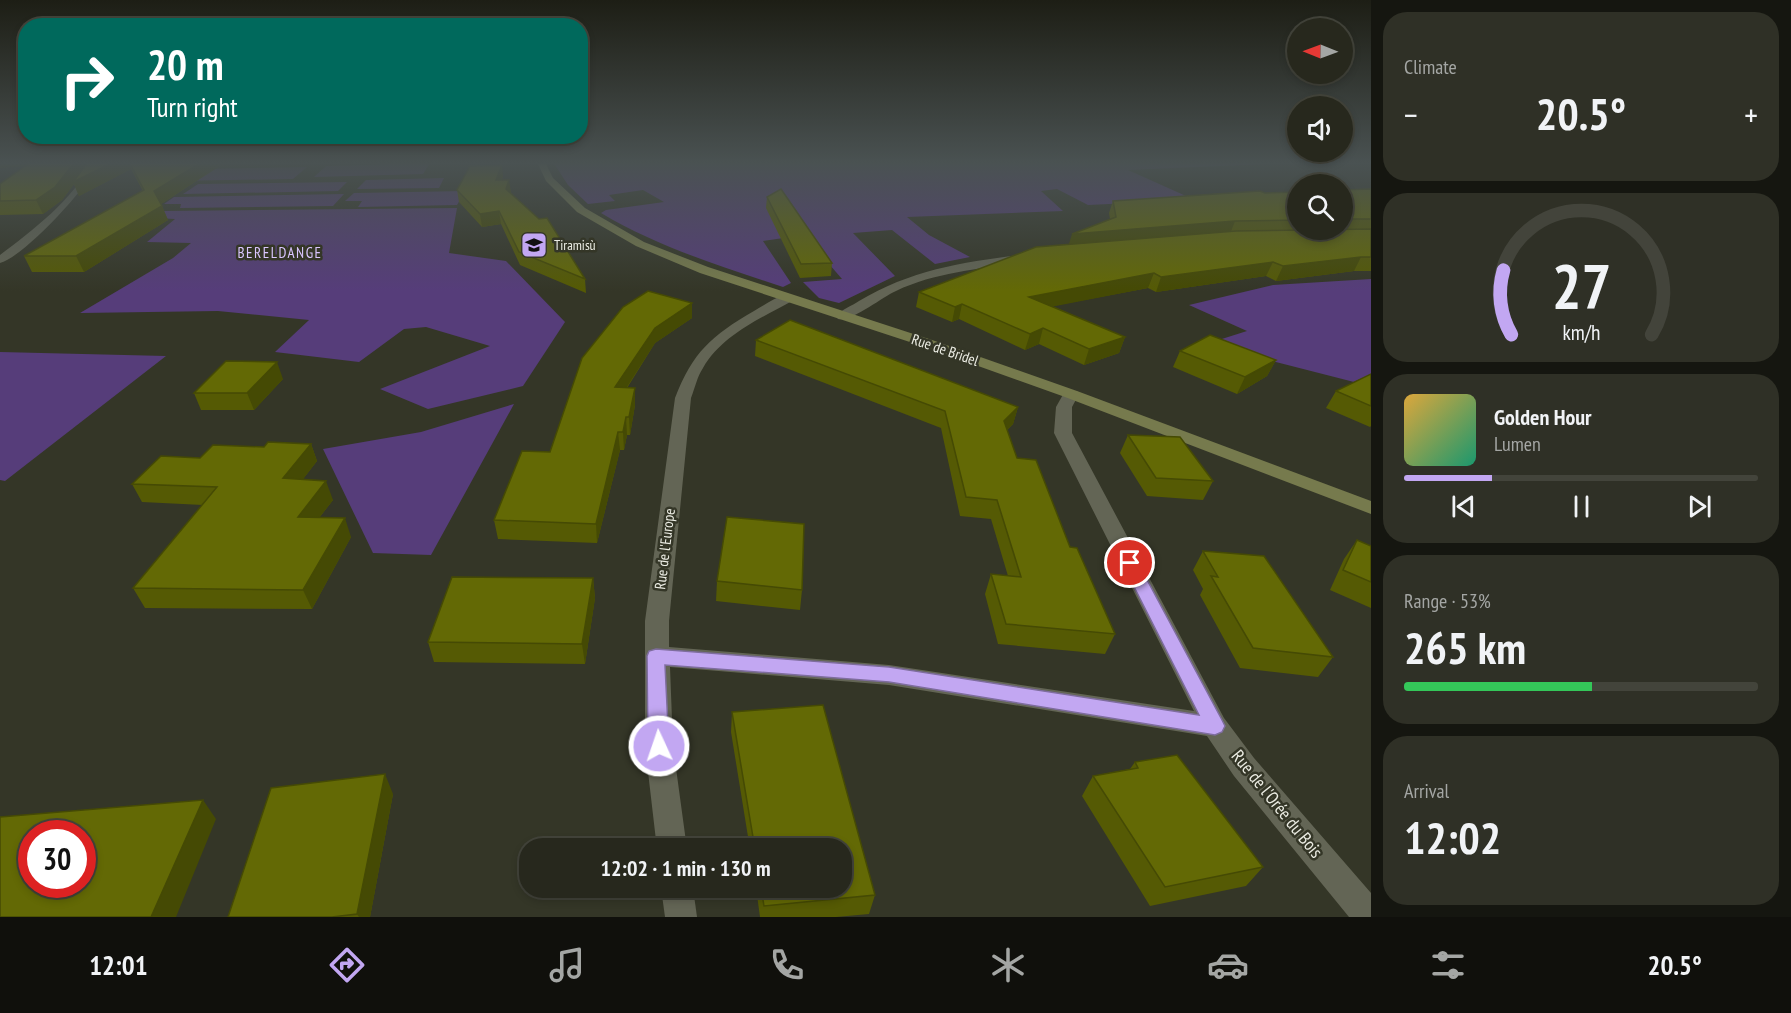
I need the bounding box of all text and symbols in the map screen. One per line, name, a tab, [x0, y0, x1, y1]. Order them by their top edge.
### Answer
north arrow	[1287, 18, 1353, 84]
map controls	[1287, 18, 1353, 240]
text: 20 m	[147, 37, 224, 92]
icon: right	[48, 42, 126, 120]
text: Climate	[1404, 54, 1457, 80]
text: 20.5°	[1536, 84, 1626, 142]
text: Turn right	[147, 90, 238, 124]
text: −	[1404, 93, 1418, 136]
text: +	[1744, 93, 1758, 136]
button: sound	[1287, 96, 1353, 162]
button: search	[1287, 174, 1353, 240]
school or university icon: Tiramisù	[519, 230, 549, 260]
place label: Tiramisù	[554, 236, 596, 254]
district label: BERELDANGE	[238, 243, 322, 262]
text: 27	[1551, 245, 1611, 326]
text: km/h	[1562, 318, 1600, 346]
street label: Rue de Bridel	[909, 329, 982, 370]
text: Golden Hour	[1494, 403, 1592, 431]
text: Lumen	[1494, 431, 1541, 457]
icon: previous	[1447, 490, 1480, 523]
icon: pause	[1565, 490, 1598, 523]
icon: next	[1683, 490, 1716, 523]
street label: Rue de l'Europe	[650, 507, 679, 591]
pin	[1104, 537, 1155, 588]
icon: arrive	[1113, 546, 1146, 579]
text: Range · 53%	[1404, 588, 1491, 614]
text: 265 km	[1404, 618, 1526, 676]
position arrow	[627, 714, 691, 778]
street label: Rue de l'Orée du Bois	[1227, 745, 1328, 862]
text: Arrival	[1404, 778, 1449, 804]
text: 12:02	[1404, 808, 1501, 866]
speed limit sign: 30	[18, 820, 96, 898]
text: 12:02 · 1 min · 130 m	[600, 854, 771, 882]
icon: directions	[326, 944, 368, 986]
icon: music	[546, 944, 588, 986]
icon: phone	[766, 944, 808, 986]
icon: climate	[987, 944, 1029, 986]
icon: car	[1207, 944, 1249, 986]
icon: filters	[1427, 944, 1469, 986]
text: 12:01	[89, 948, 148, 982]
text: 20.5°	[1648, 948, 1702, 982]

